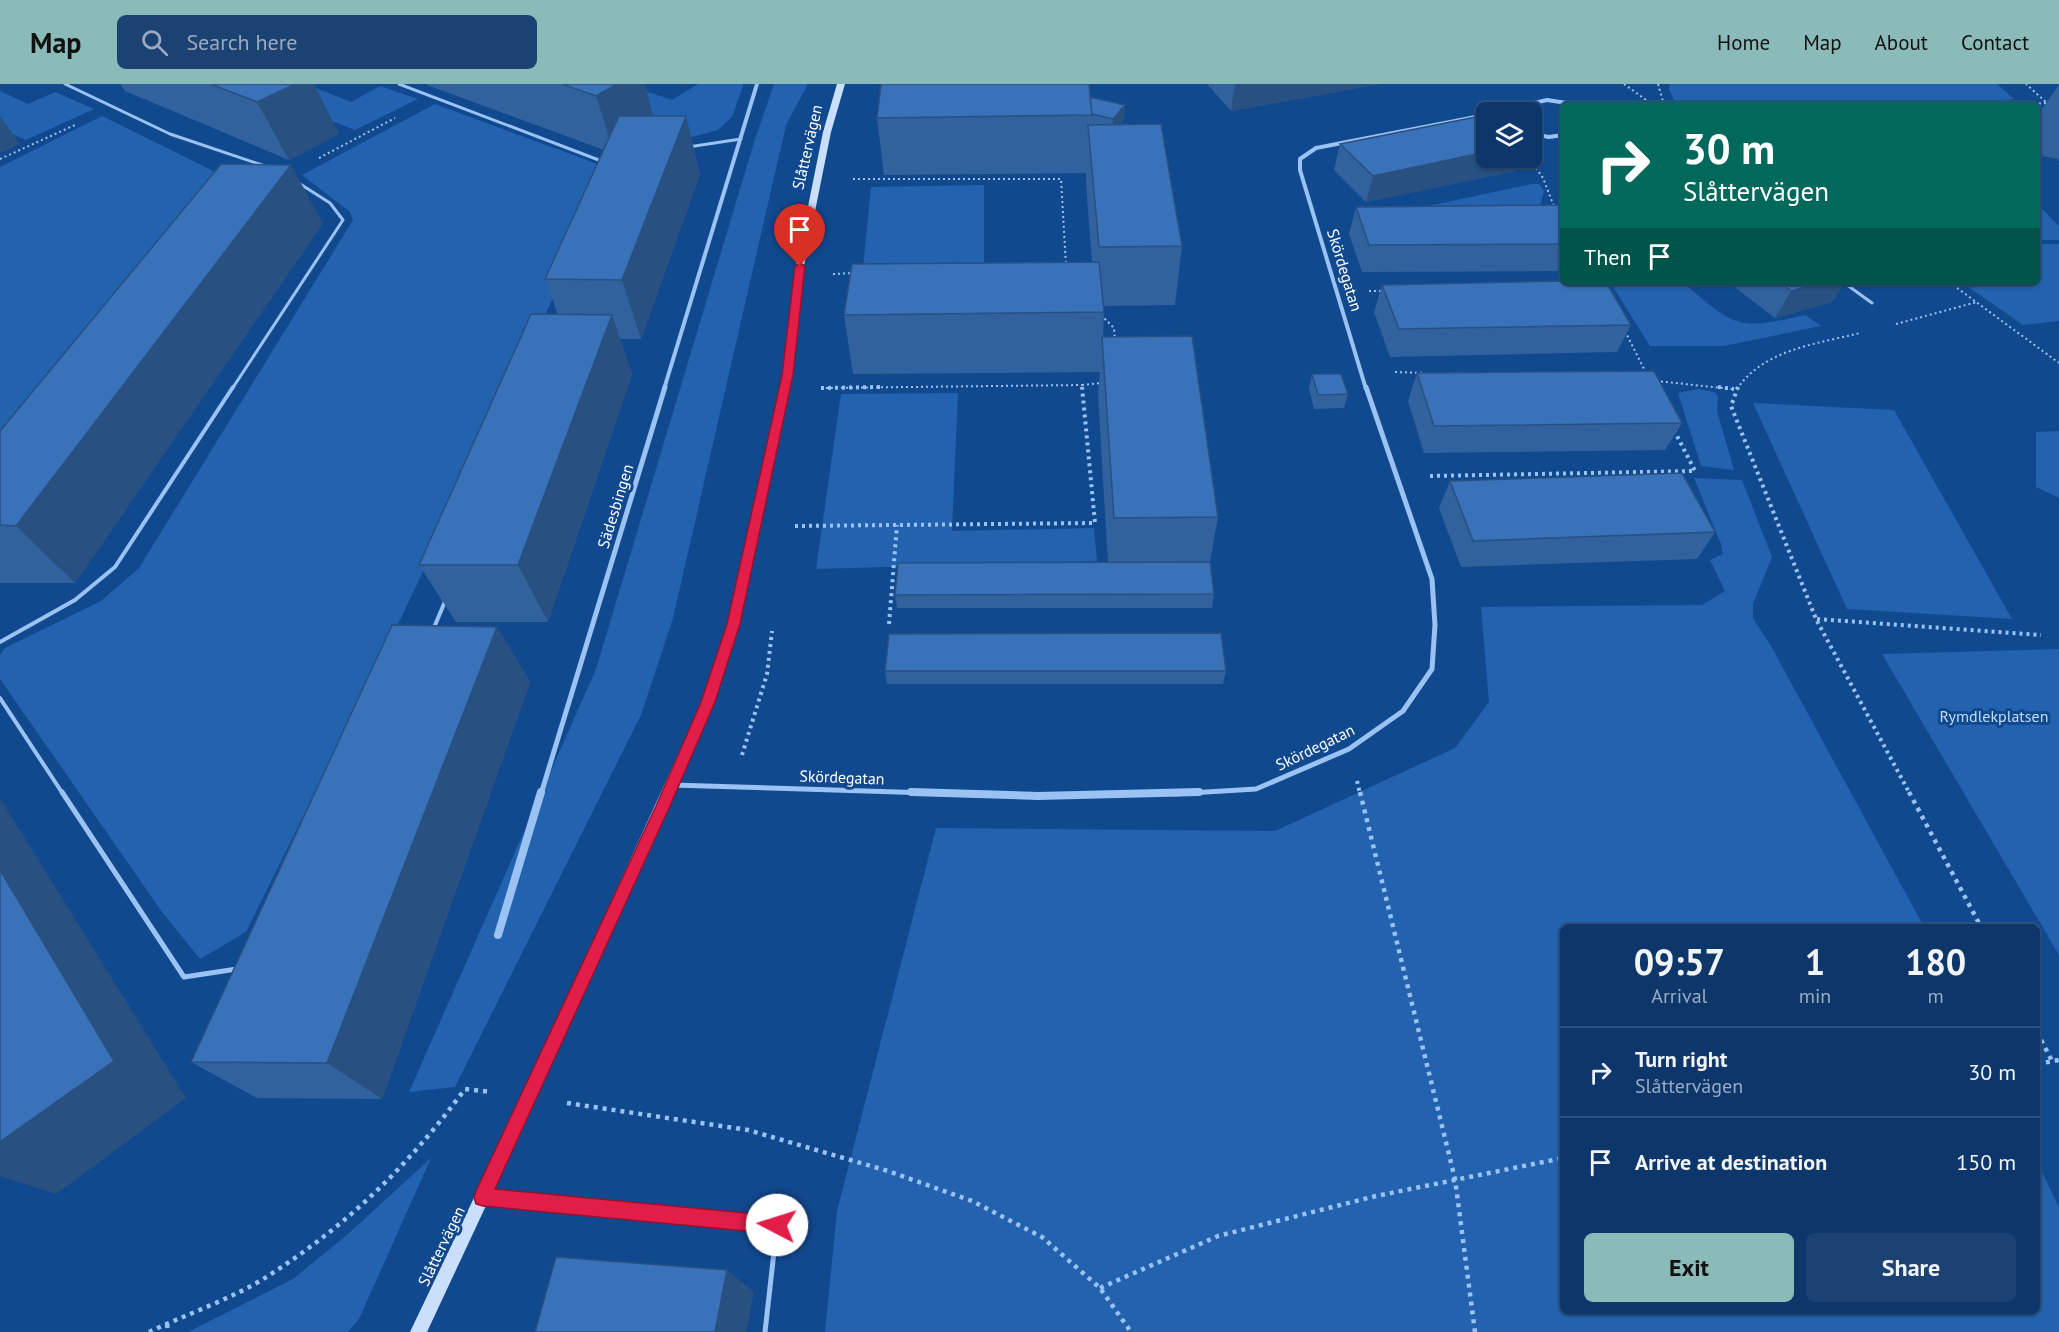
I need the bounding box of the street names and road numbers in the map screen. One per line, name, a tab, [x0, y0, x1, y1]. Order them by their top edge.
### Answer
street label: Slåttervägen	[788, 103, 826, 191]
street label: Skördegatan	[1323, 226, 1367, 314]
street label: Sädesbingen	[593, 461, 637, 551]
street label: Skördegatan	[1272, 719, 1358, 775]
street label: Skördegatan	[799, 766, 885, 788]
street label: Slåttervägen	[413, 1203, 469, 1289]

